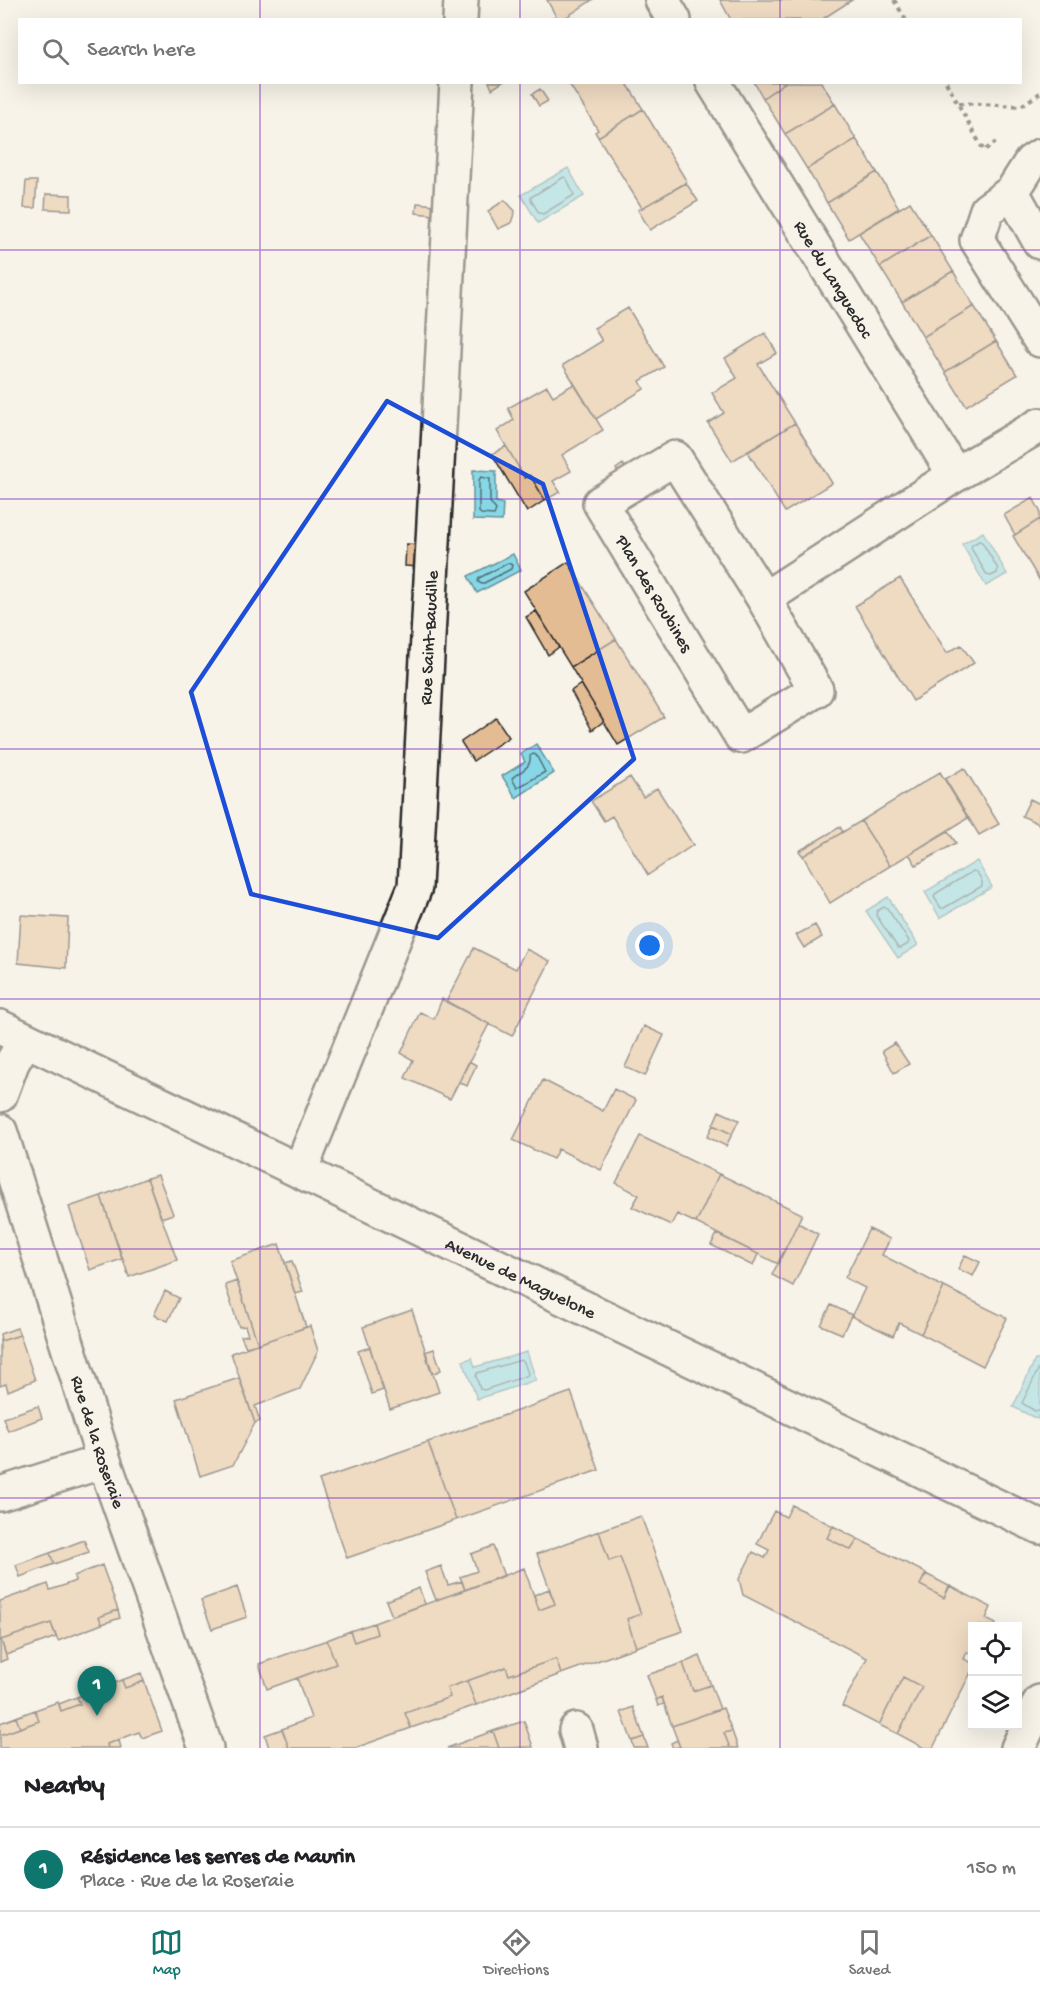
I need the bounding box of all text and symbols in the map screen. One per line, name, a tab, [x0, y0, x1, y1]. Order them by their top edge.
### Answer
search box	[18, 18, 1022, 84]
icon: search	[39, 35, 72, 68]
text: Search here	[87, 38, 195, 64]
street label: Rue du Languedoc	[788, 217, 876, 343]
street label: Plan des Roubines	[609, 531, 697, 658]
street label: Rue Saint-Baudille	[417, 569, 445, 706]
your location	[635, 931, 664, 960]
street label: Avenue de Maguelone	[441, 1235, 599, 1325]
street label: Rue de la Roseraie	[65, 1374, 128, 1512]
map controls	[968, 1622, 1022, 1730]
button: locate	[968, 1622, 1022, 1676]
pin: 1	[78, 1666, 116, 1716]
button: layers	[968, 1676, 1022, 1730]
text: Nearby	[24, 1772, 105, 1803]
text: Résidence les serres de Maurin	[81, 1845, 355, 1871]
text: 1	[39, 1858, 48, 1881]
text: 150 m	[967, 1858, 1016, 1881]
text: Place · Rue de la Roseraie	[81, 1871, 294, 1894]
tab: Map	[150, 1926, 183, 1981]
tab: Directions	[483, 1926, 549, 1981]
tab: Saved	[849, 1926, 890, 1981]

